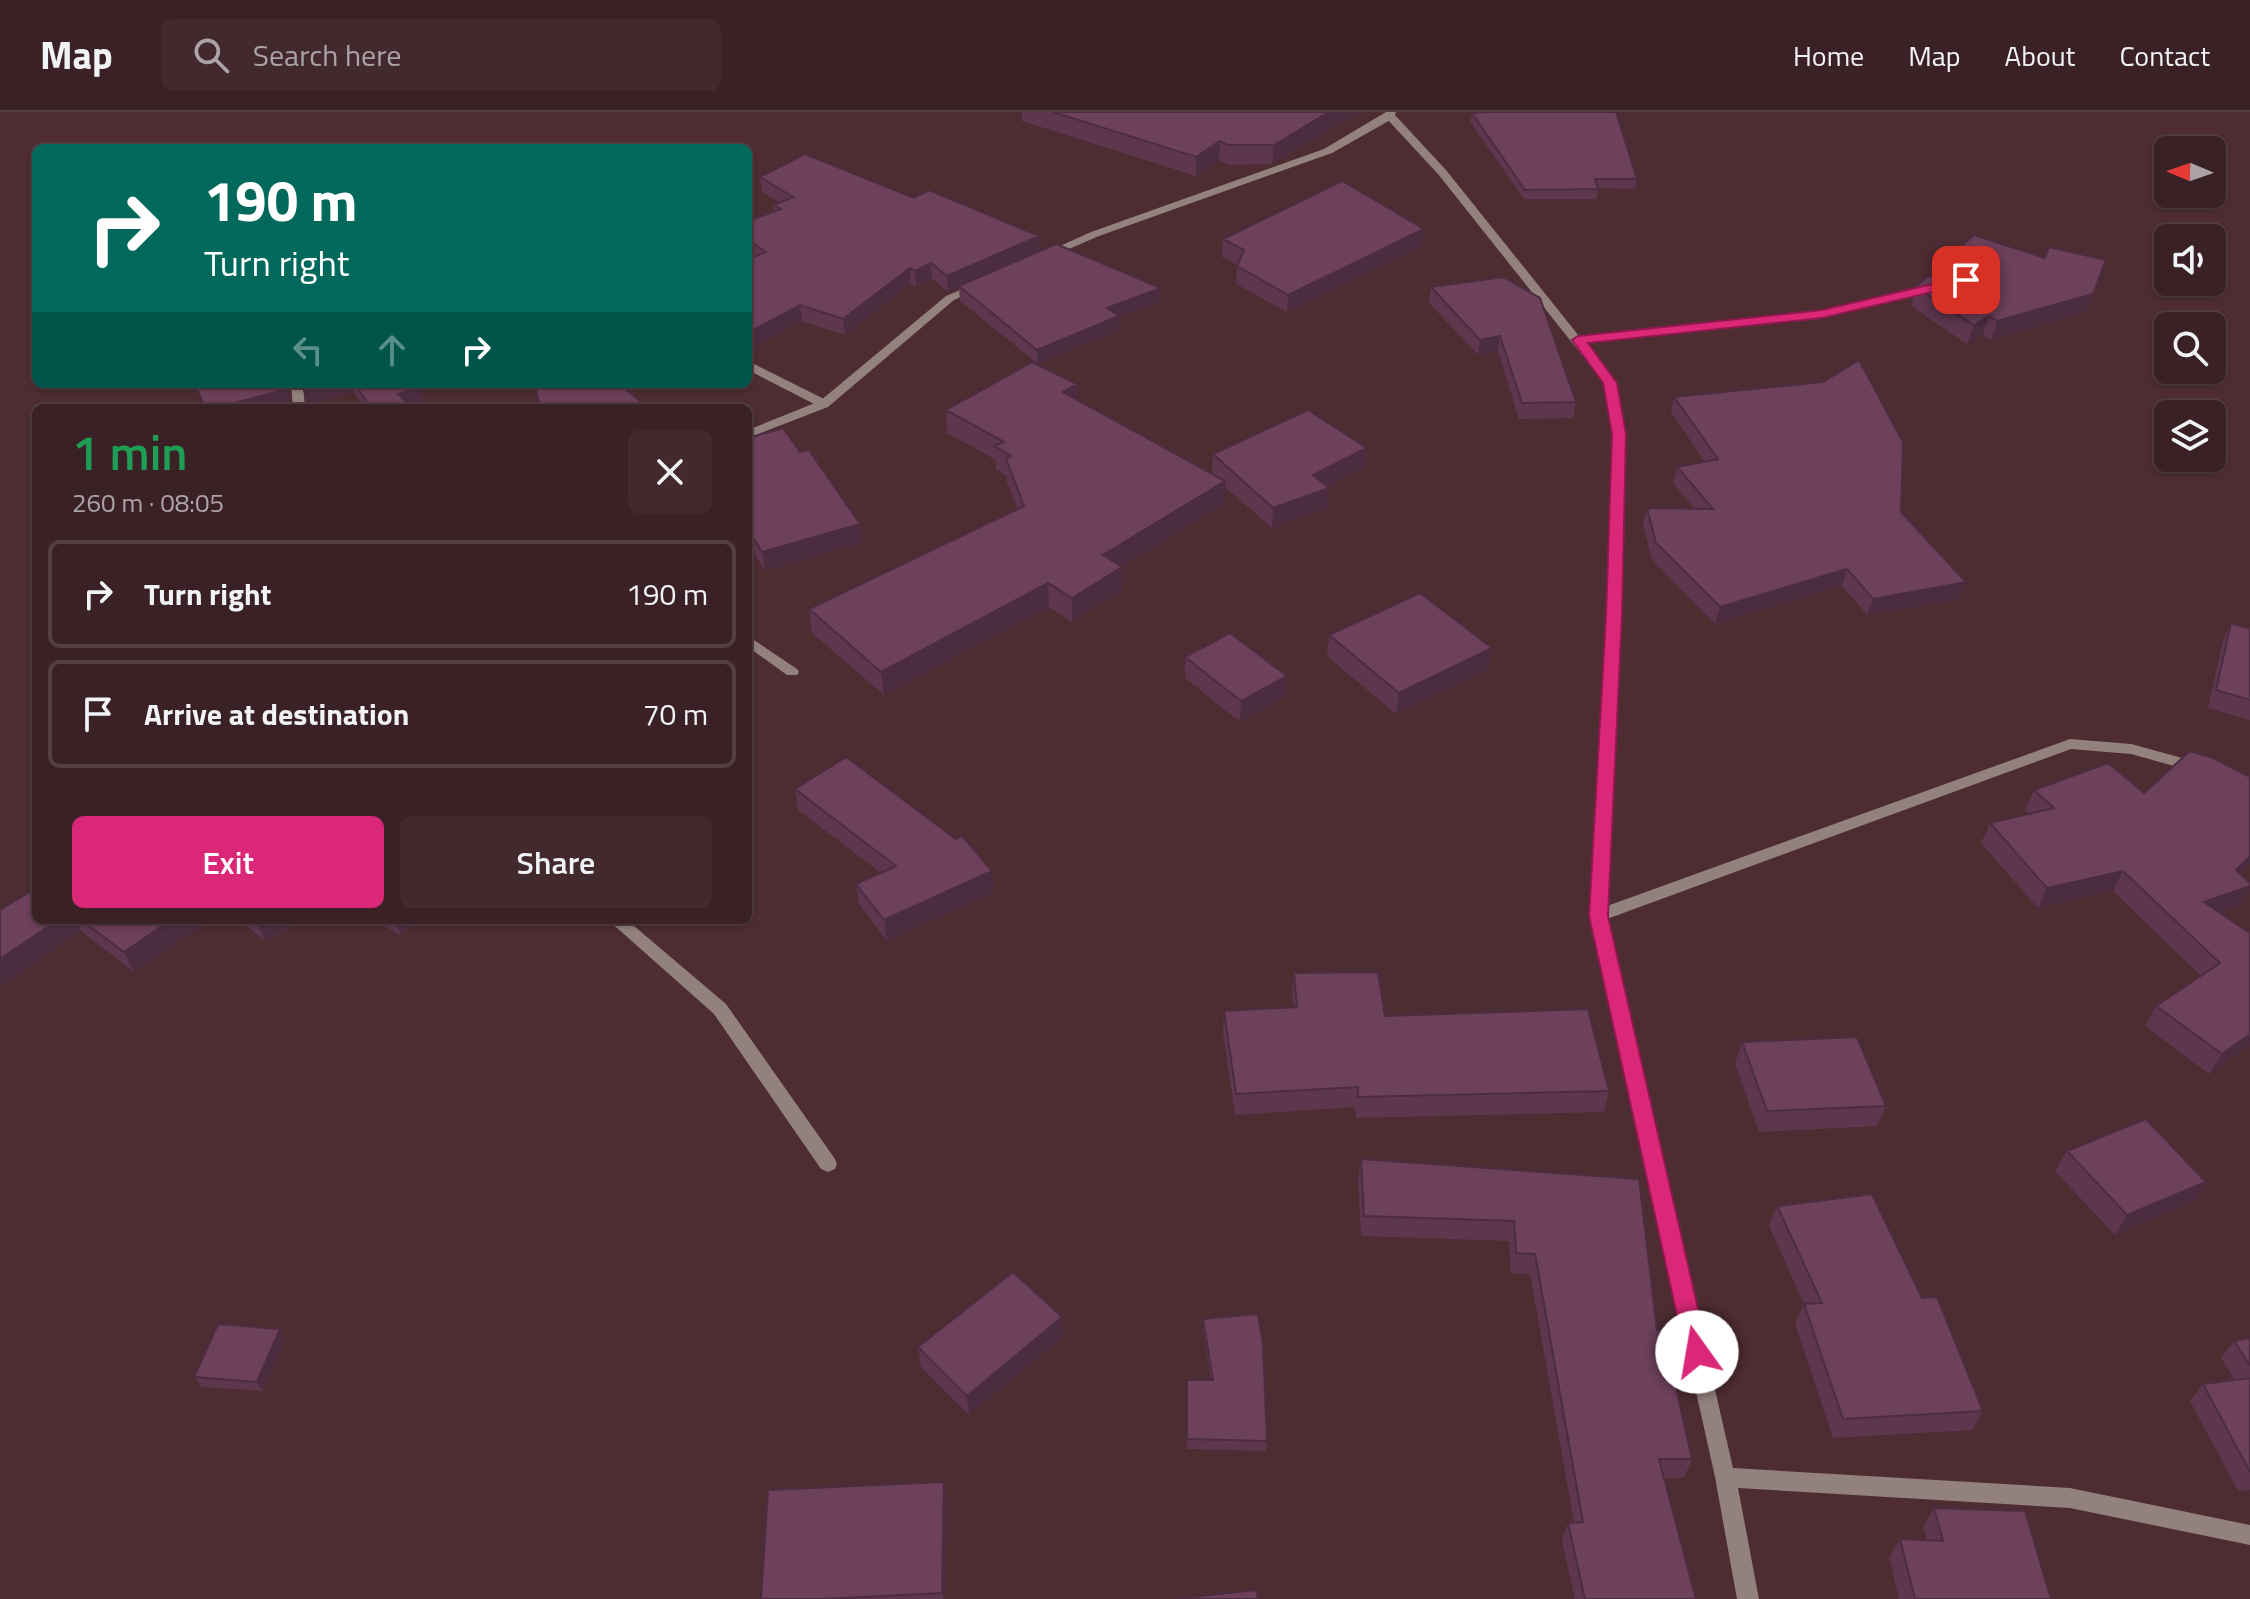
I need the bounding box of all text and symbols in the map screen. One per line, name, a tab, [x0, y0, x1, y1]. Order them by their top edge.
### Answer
search box	[161, 19, 721, 91]
text: Map	[40, 26, 113, 84]
text: Search here	[253, 32, 402, 78]
icon: search	[189, 33, 233, 77]
text: Home	[1793, 34, 1864, 77]
text: Map	[1908, 34, 1961, 77]
text: About	[2005, 34, 2075, 77]
text: Contact	[2119, 34, 2210, 77]
north arrow	[2154, 136, 2226, 208]
map controls	[2154, 136, 2226, 472]
text: 190 m	[204, 158, 357, 243]
icon: right	[72, 176, 176, 280]
button: sound	[2154, 224, 2226, 296]
text: Turn right	[204, 235, 349, 290]
pin	[1932, 246, 2000, 314]
icon: arrive	[1944, 258, 1988, 302]
button: search	[2154, 312, 2226, 384]
icon: left	[286, 328, 330, 372]
icon: ahead	[370, 328, 414, 372]
icon: right	[454, 328, 498, 372]
button: layers	[2154, 400, 2226, 472]
text: 1 min	[72, 416, 187, 489]
button: close	[628, 430, 712, 514]
text: 260 m · 08:05	[72, 483, 224, 522]
text: Turn right	[144, 571, 272, 617]
text: 190 m	[626, 571, 708, 617]
icon: right	[76, 572, 120, 616]
text: Arrive at destination	[144, 691, 409, 737]
text: 70 m	[643, 691, 708, 737]
icon: arrive	[76, 692, 120, 736]
button: Exit	[72, 816, 384, 908]
button: Share	[400, 816, 712, 908]
position arrow	[1655, 1310, 1739, 1394]

